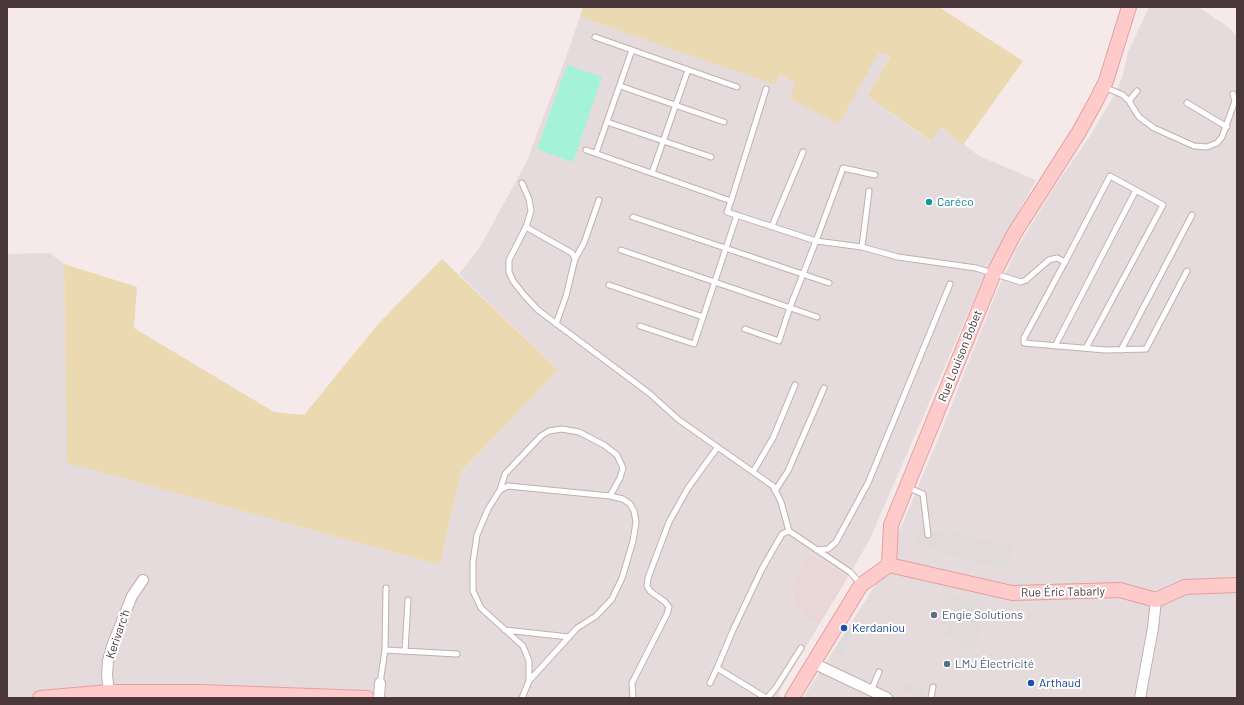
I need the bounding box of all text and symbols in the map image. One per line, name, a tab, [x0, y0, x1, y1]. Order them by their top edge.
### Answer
place label: Caréco	[937, 195, 974, 209]
marker: Caréco	[924, 197, 934, 207]
street label: Rue Louison Bobet	[935, 308, 985, 404]
street label: Rue Éric Tabarly	[1021, 584, 1105, 600]
street label: Kerivarc'h	[103, 607, 133, 661]
place label: Engie Solutions	[942, 608, 1023, 622]
marker: Engie Solutions	[929, 610, 939, 620]
place label: Kerdaniou	[852, 621, 905, 635]
marker: Kerdaniou	[839, 623, 849, 633]
place label: LMJ Électricité	[955, 657, 1034, 671]
marker: LMJ Électricité	[942, 659, 952, 669]
place label: Arthaud	[1039, 676, 1081, 690]
marker: Arthaud	[1026, 678, 1036, 688]

